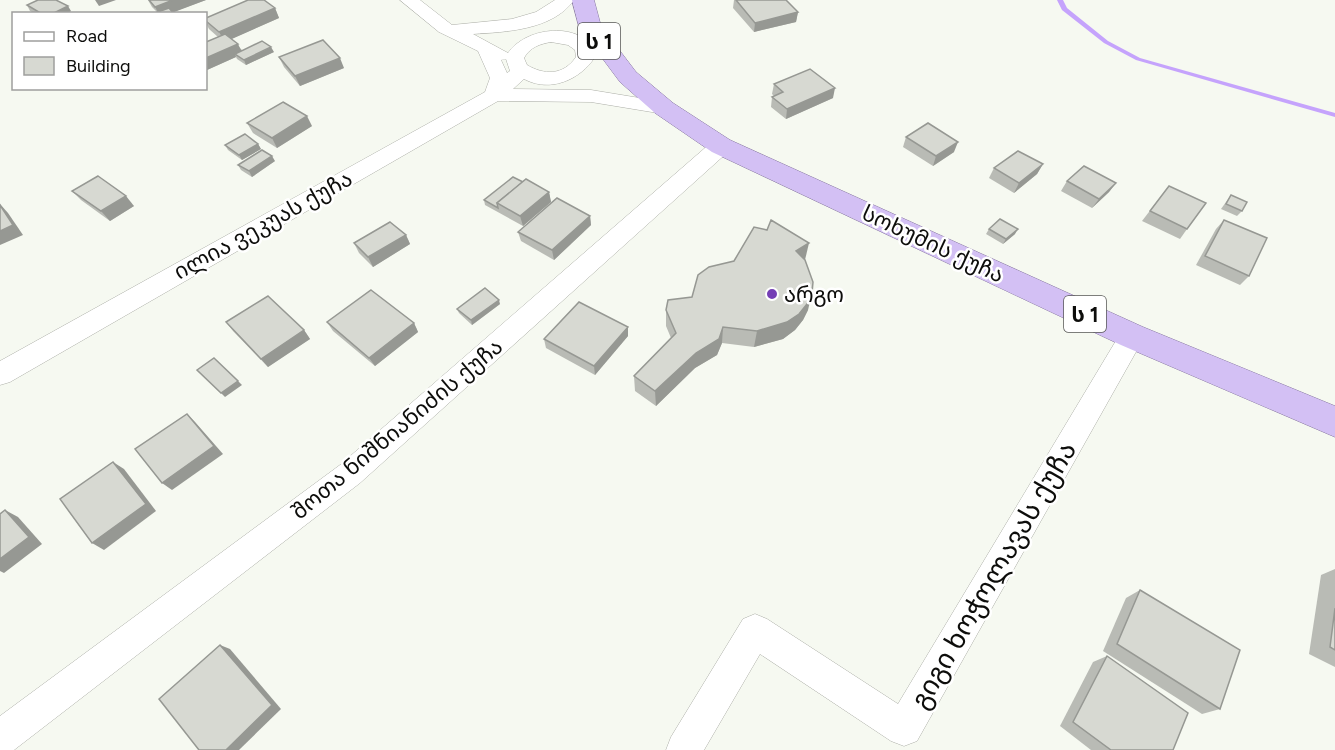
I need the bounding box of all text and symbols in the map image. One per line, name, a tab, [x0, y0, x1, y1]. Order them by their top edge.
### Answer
legend	[12, 12, 207, 90]
road number: ს 1	[578, 23, 620, 59]
text: Road	[66, 25, 107, 47]
text: Building	[66, 55, 131, 77]
street label: ილია ვეკუას ქუჩა	[169, 165, 357, 285]
street label: სოხუმის ქუჩა	[858, 199, 1008, 289]
place label: არგო	[784, 281, 844, 308]
marker: არგო	[765, 287, 779, 301]
road number: ს 1	[1064, 296, 1106, 332]
street label: შოთა ნიშნიანიძის ქუჩა	[286, 333, 508, 525]
street label: გიგი ხოჭოლავას ქუჩა	[903, 435, 1083, 715]

